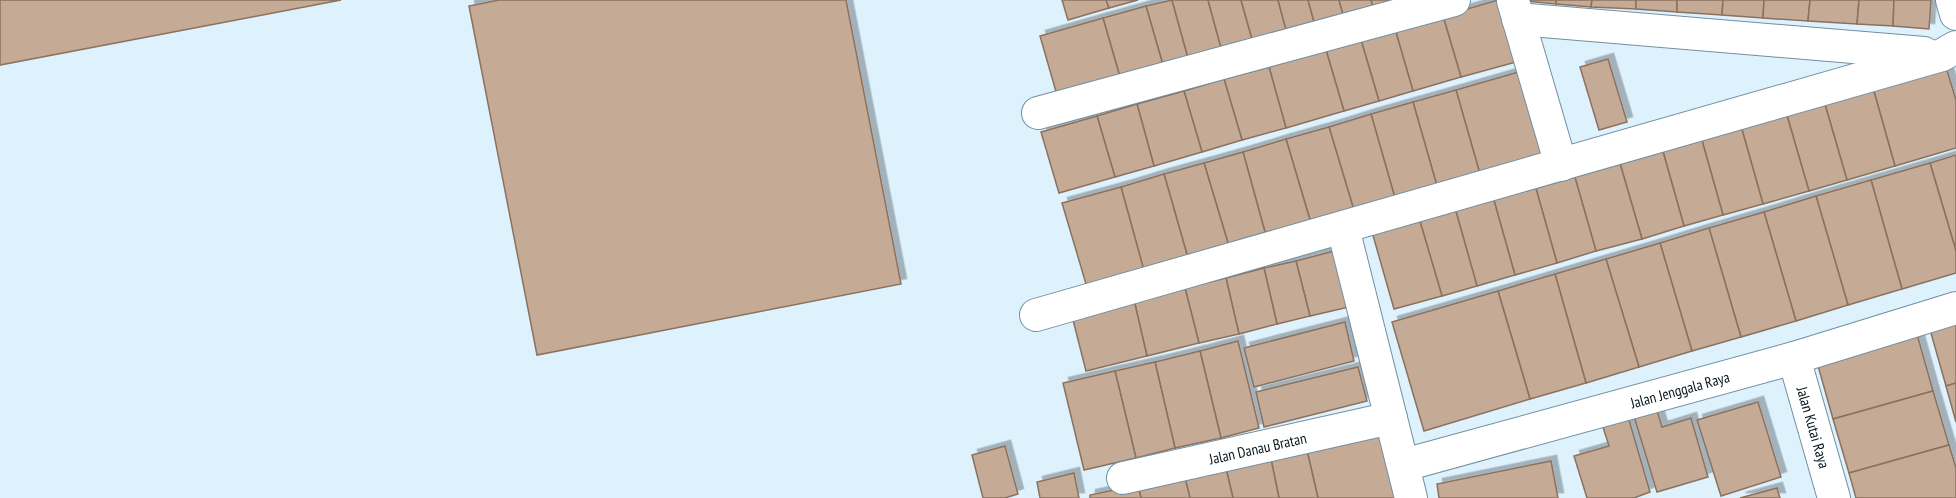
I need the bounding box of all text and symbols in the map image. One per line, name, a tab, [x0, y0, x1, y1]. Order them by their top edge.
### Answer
street label: Jalan Jenggala Raya	[1627, 367, 1731, 412]
street label: Jalan Kutai Raya	[1793, 383, 1834, 470]
street label: Jalan Danau Bratan	[1206, 428, 1308, 468]

